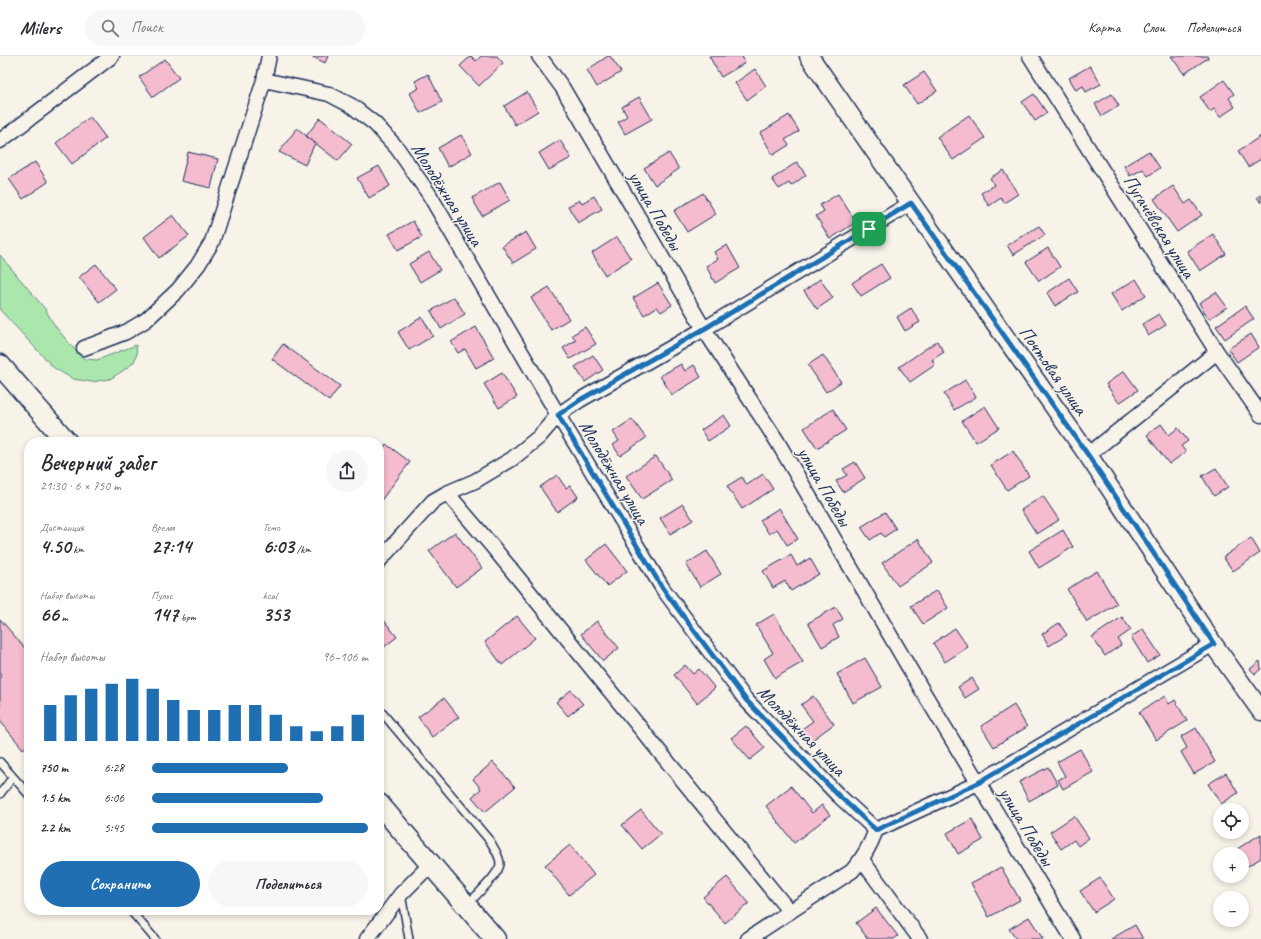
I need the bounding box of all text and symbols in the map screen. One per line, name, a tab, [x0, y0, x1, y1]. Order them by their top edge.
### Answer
search box	[85, 10, 365, 46]
text: Milers	[20, 16, 61, 40]
icon: search	[99, 17, 121, 39]
text: Поиск	[131, 18, 163, 37]
text: Карта	[1088, 19, 1120, 36]
text: Слои	[1142, 19, 1165, 36]
text: Поделиться	[1187, 19, 1241, 36]
street label: Молодёжная улица	[406, 138, 489, 252]
street label: улица Победы	[622, 166, 688, 256]
street label: Пугачёвская улица	[1118, 170, 1201, 284]
pin	[852, 212, 886, 246]
icon: arrive	[858, 218, 880, 240]
street label: Почтовая улица	[1014, 321, 1094, 421]
street label: Молодёжная улица	[574, 416, 655, 530]
street label: улица Победы	[791, 442, 857, 532]
text: Вечерний забег	[40, 449, 155, 477]
button: share	[326, 450, 368, 492]
text: 21:30 · 6 × 750 m	[40, 478, 121, 494]
text: Дистанция	[40, 520, 84, 534]
text: Время	[151, 520, 175, 534]
text: Темп	[263, 520, 280, 534]
text: 4.50	[40, 534, 71, 559]
text: 27:14	[151, 534, 191, 559]
text: 6:03	[263, 534, 294, 559]
text: km	[71, 542, 84, 556]
text: /km	[294, 542, 311, 556]
text: Набор высоты	[40, 588, 95, 602]
text: Пульс	[151, 588, 173, 602]
text: kcal	[263, 588, 277, 602]
text: 66	[40, 602, 59, 627]
text: 147	[151, 602, 178, 627]
text: 353	[263, 602, 289, 627]
text: m	[59, 610, 68, 624]
text: bpm	[178, 610, 196, 624]
text: Набор высоты	[40, 649, 105, 665]
text: 96–106 m	[323, 649, 368, 665]
street label: Молодёжная улица	[752, 680, 852, 782]
text: 750 m	[40, 760, 68, 776]
text: 6:28	[104, 760, 124, 776]
street label: улица Победы	[993, 782, 1060, 872]
text: 1.5 km	[40, 790, 70, 806]
text: 6:06	[104, 790, 124, 806]
map controls	[1213, 803, 1249, 927]
button: locate	[1213, 803, 1249, 839]
text: 2.2 km	[40, 820, 70, 836]
text: 5:45	[104, 820, 124, 836]
button: +	[1213, 847, 1249, 883]
button: Сохранить	[40, 861, 200, 907]
button: Поделиться	[208, 861, 368, 907]
button: −	[1213, 891, 1249, 927]

